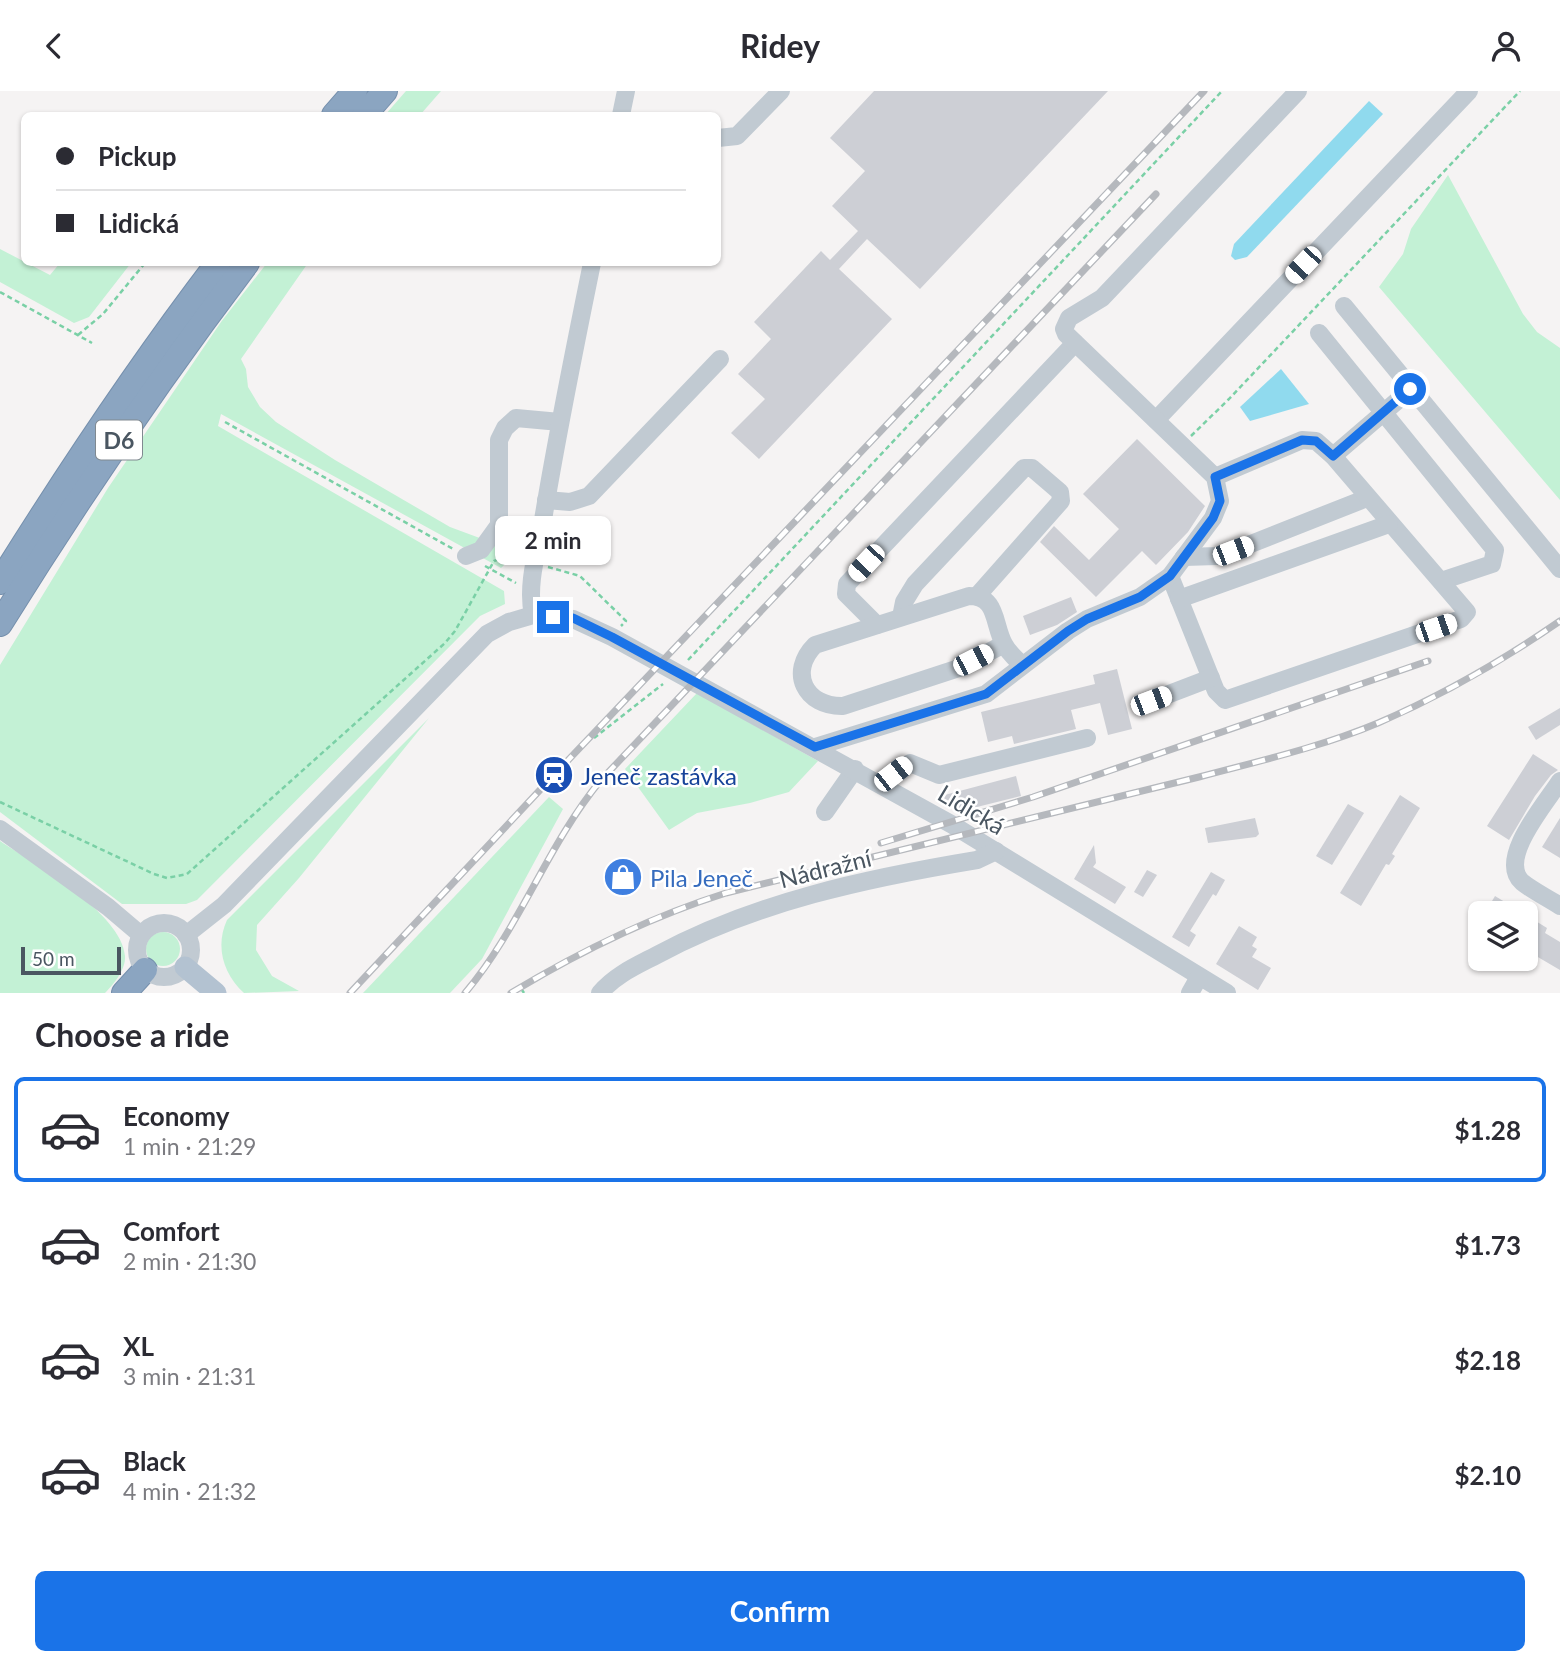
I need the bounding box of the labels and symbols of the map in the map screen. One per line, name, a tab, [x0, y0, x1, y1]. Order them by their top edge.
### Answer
car	[1281, 242, 1326, 288]
route start	[1394, 373, 1426, 405]
road number: D6	[96, 421, 142, 459]
callout: 2 min	[495, 515, 611, 565]
car	[1210, 534, 1257, 568]
car	[844, 540, 889, 586]
route end	[537, 601, 569, 633]
car	[1413, 611, 1460, 645]
car	[950, 641, 997, 679]
car	[1128, 684, 1175, 718]
car	[870, 753, 917, 795]
station icon: Jeneč zastávka	[533, 754, 575, 796]
place label: Jeneč zastávka	[581, 761, 737, 790]
street label: Lidická	[933, 778, 1011, 840]
street label: Nádražní	[776, 842, 875, 893]
shop icon: Pila Jeneč	[602, 856, 644, 898]
place label: Pila Jeneč	[650, 863, 753, 892]
scale bar	[21, 944, 121, 976]

